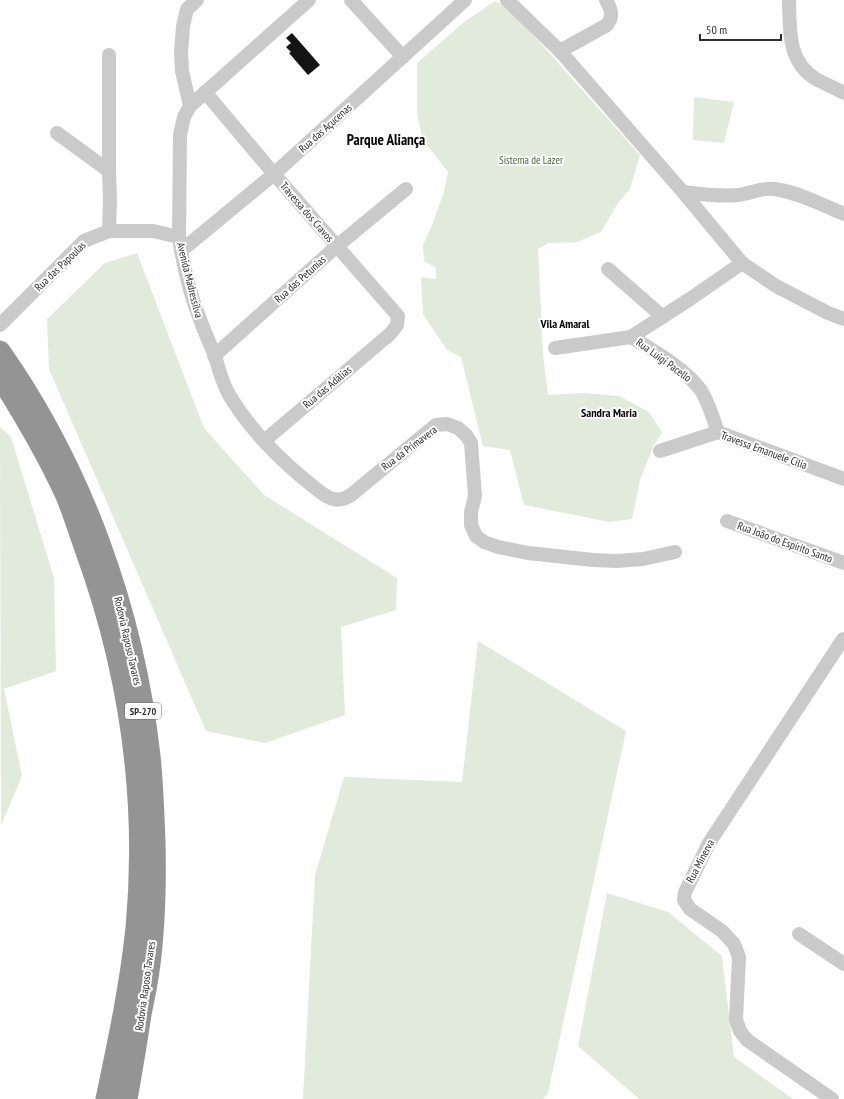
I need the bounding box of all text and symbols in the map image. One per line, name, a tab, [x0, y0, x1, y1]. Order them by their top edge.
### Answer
scale bar	[700, 16, 781, 42]
text: 50 m	[706, 22, 727, 37]
street label: Rua das Açucenas	[296, 100, 355, 156]
district label: Parque Aliança	[347, 130, 425, 149]
park label: Sistema de Lazer	[499, 153, 563, 167]
street label: Travessa dos Cravos	[277, 179, 337, 245]
street label: Rua das Papoulas	[31, 238, 89, 294]
street label: Avenida Madressilva	[174, 241, 206, 319]
street label: Rua das Petunias	[271, 252, 329, 306]
district label: Vila Amaral	[540, 316, 590, 331]
street label: Rua Luigi Pacello	[634, 335, 695, 385]
street label: Rua das Adálias	[300, 362, 354, 411]
district label: Sandra Maria	[581, 405, 637, 420]
street label: Rua da Primavera	[378, 423, 440, 473]
street label: Travessa Emanuele Cilia	[719, 428, 809, 472]
street label: Rua João do Espírito Santo	[736, 518, 835, 566]
street label: Rodovia Raposo Tavares	[111, 595, 145, 687]
road number: SP-270	[125, 703, 161, 719]
street label: Rua Minerva	[683, 837, 717, 885]
street label: Rodovia Raposo Tavares	[132, 940, 158, 1032]

